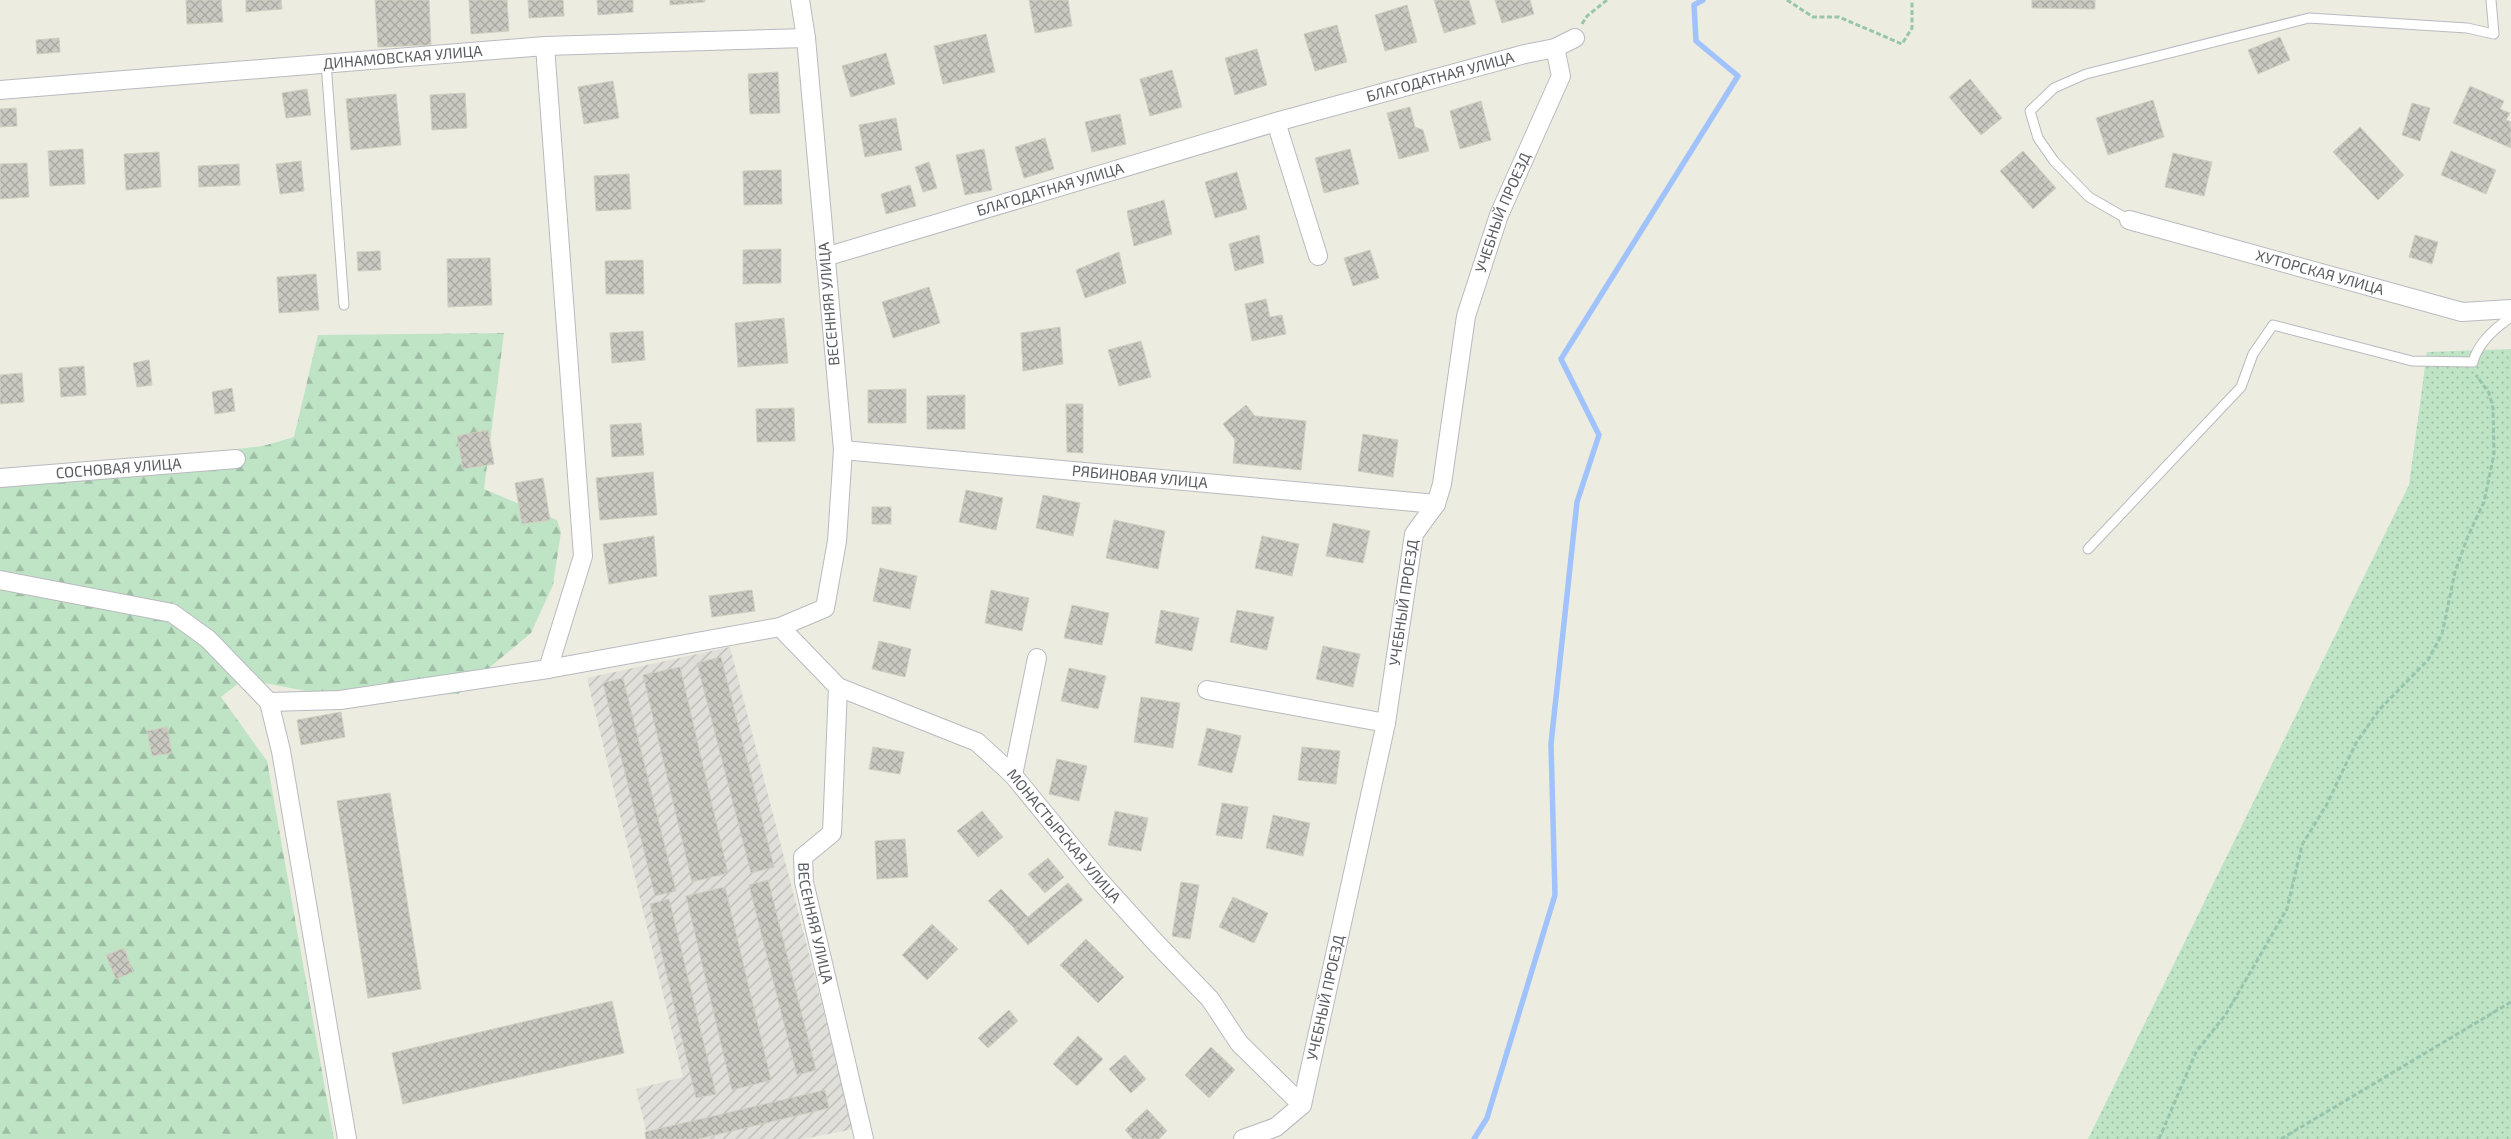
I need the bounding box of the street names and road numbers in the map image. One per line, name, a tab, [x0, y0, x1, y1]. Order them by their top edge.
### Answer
street label: ДИНАМОВСКАЯ УЛИЦА	[322, 41, 484, 72]
street label: БЛАГОДАТНАЯ УЛИЦА	[1364, 47, 1517, 105]
street label: УЧЕБНЫЙ ПРОЕЗД	[1471, 149, 1534, 275]
street label: БЛАГОДАТНАЯ УЛИЦА	[974, 158, 1126, 219]
street label: ВЕСЕННЯЯ УЛИЦА	[814, 241, 842, 367]
street label: ХУТОРСКАЯ УЛИЦА	[2254, 245, 2387, 298]
street label: СОСНОВАЯ УЛИЦА	[55, 453, 183, 481]
street label: РЯБИНОВАЯ УЛИЦА	[1071, 461, 1209, 491]
street label: УЧЕБНЫЙ ПРОЕЗД	[1385, 538, 1421, 667]
street label: МОНАСТЫРСКАЯ УЛИЦА	[1004, 765, 1125, 906]
street label: ВЕСЕННЯЯ УЛИЦА	[795, 862, 838, 986]
street label: УЧЕБНЫЙ ПРОЕЗД	[1302, 933, 1347, 1062]

